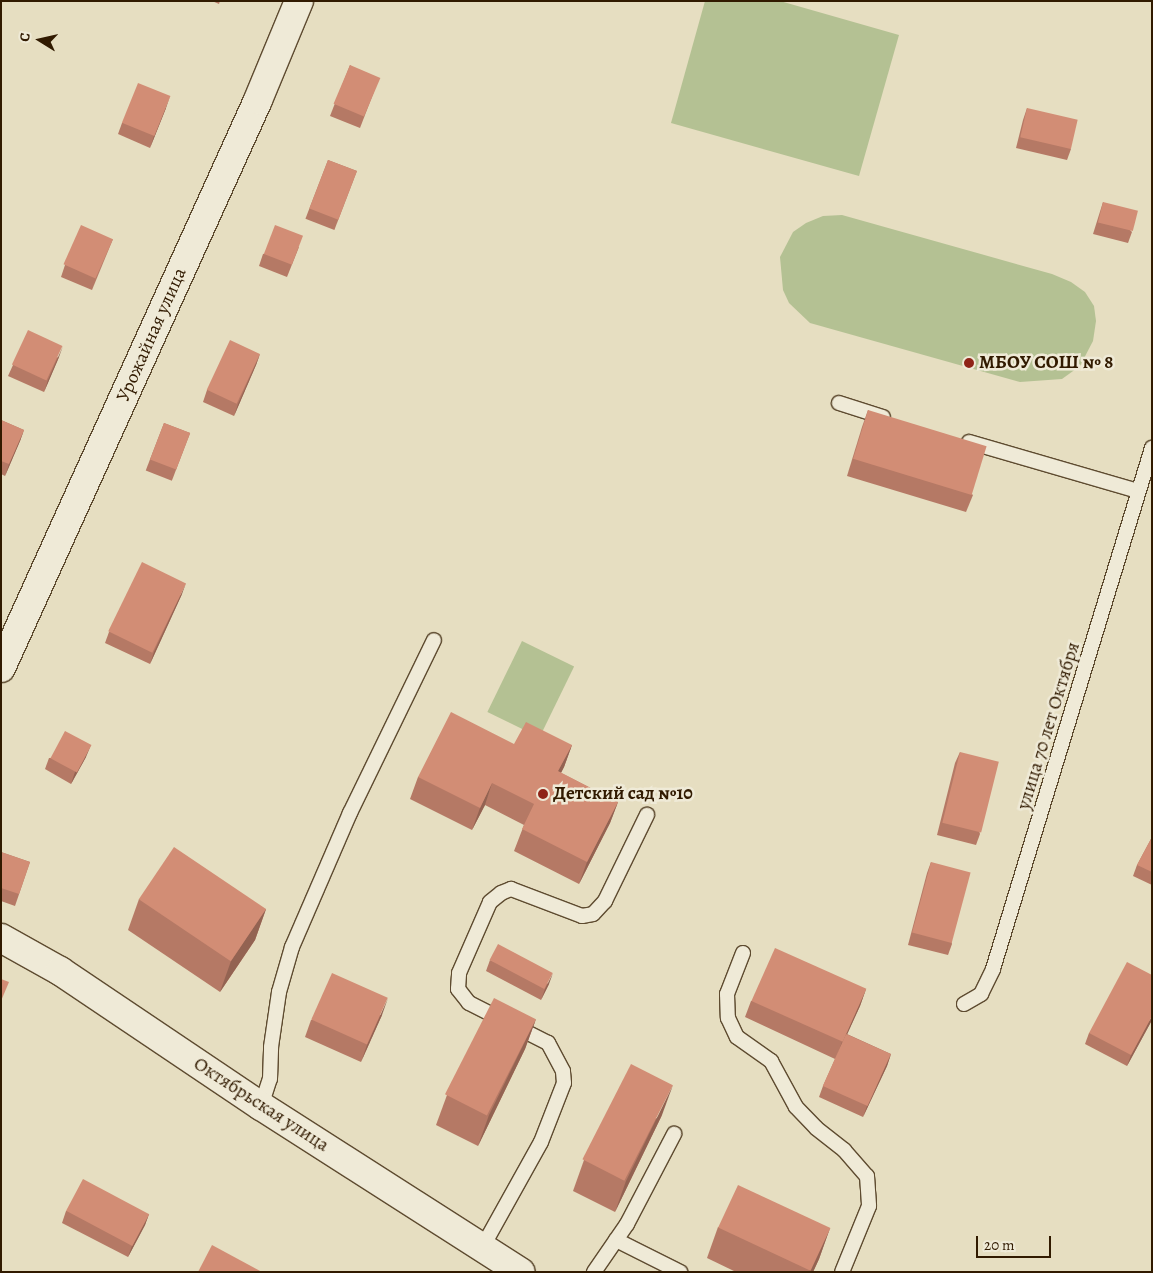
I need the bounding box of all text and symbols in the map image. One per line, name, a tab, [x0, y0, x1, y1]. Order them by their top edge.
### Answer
north arrow	[15, 15, 65, 65]
text: С	[15, 31, 35, 43]
street label: Урожайная улица	[112, 264, 192, 406]
place label: МБОУ СОШ № 8	[979, 352, 1113, 374]
marker: МБОУ СОШ № 8	[963, 357, 975, 369]
street label: улица 70 лет Октября	[1013, 640, 1085, 812]
place label: Детский сад №10	[553, 783, 693, 805]
marker: Детский сад №10	[537, 788, 549, 800]
street label: Октябрьская улица	[189, 1053, 333, 1157]
scale bar	[978, 1226, 1053, 1258]
text: 20 m	[984, 1235, 1015, 1255]

